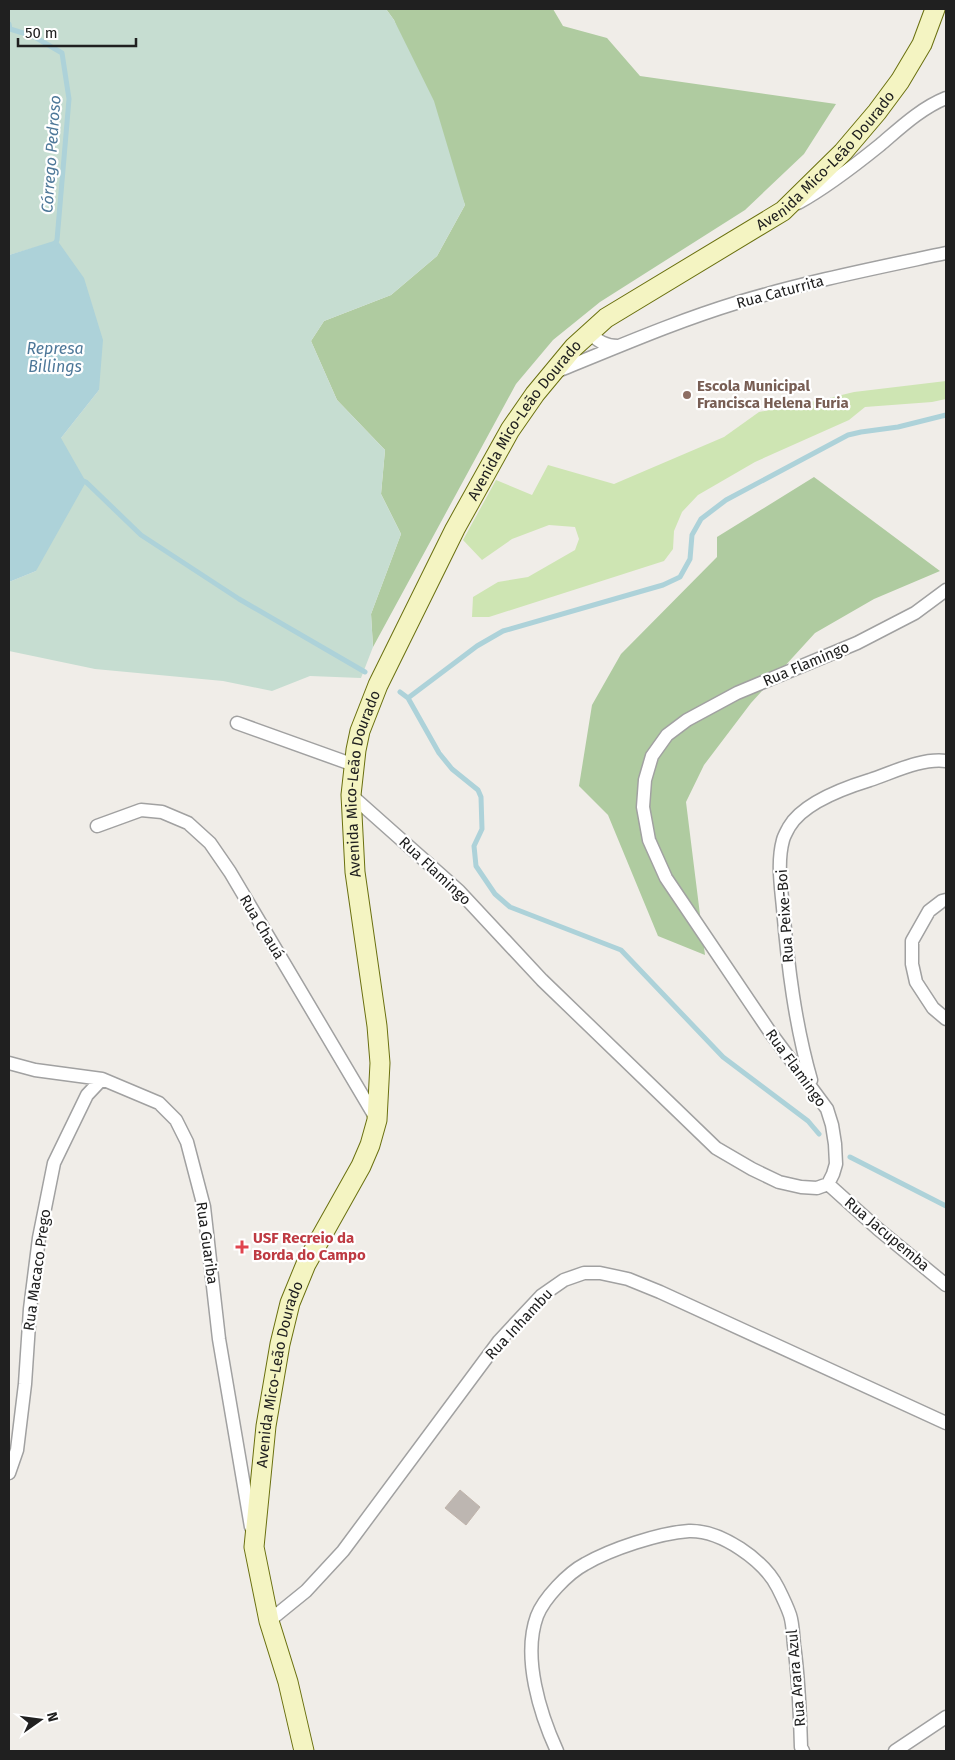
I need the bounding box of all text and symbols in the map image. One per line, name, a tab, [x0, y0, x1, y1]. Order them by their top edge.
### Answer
scale bar	[18, 15, 135, 47]
text: 50 m	[25, 24, 58, 42]
street label: Avenida Mico-Leão Dourado	[753, 87, 898, 234]
water label: Córrego Pedroso	[37, 94, 65, 214]
street label: Rua Caturrita	[734, 272, 826, 312]
street label: Avenida Mico-Leão Dourado	[464, 336, 585, 503]
water label: Represa Billings	[26, 339, 84, 376]
place label: Escola Municipal Francisca Helena Furia	[697, 377, 849, 412]
marker: Escola Municipal Francisca Helena Furia	[681, 389, 693, 401]
street label: Rua Flamingo	[760, 638, 852, 690]
street label: Avenida Mico-Leão Dourado	[342, 688, 384, 879]
street label: Rua Flamingo	[395, 833, 475, 909]
street label: Rua Peixe-Boi	[773, 868, 797, 964]
street label: Rua Chauá	[236, 891, 288, 963]
street label: Rua Flamingo	[762, 1026, 830, 1110]
street label: Rua Jacupemba	[841, 1193, 933, 1275]
street label: Rua Guariba	[192, 1201, 222, 1285]
street label: Rua Macaco Prego	[20, 1208, 54, 1332]
place label: USF Recreio da Borda do Campo	[253, 1229, 366, 1264]
marker: USF Recreio da Borda do Campo	[235, 1240, 249, 1254]
street label: Avenida Mico-Leão Dourado	[253, 1278, 307, 1469]
street label: Rua Inhambu	[482, 1285, 556, 1363]
street label: Rua Arara Azul	[783, 1628, 809, 1727]
north arrow	[15, 1695, 65, 1745]
text: N	[43, 1710, 62, 1724]

